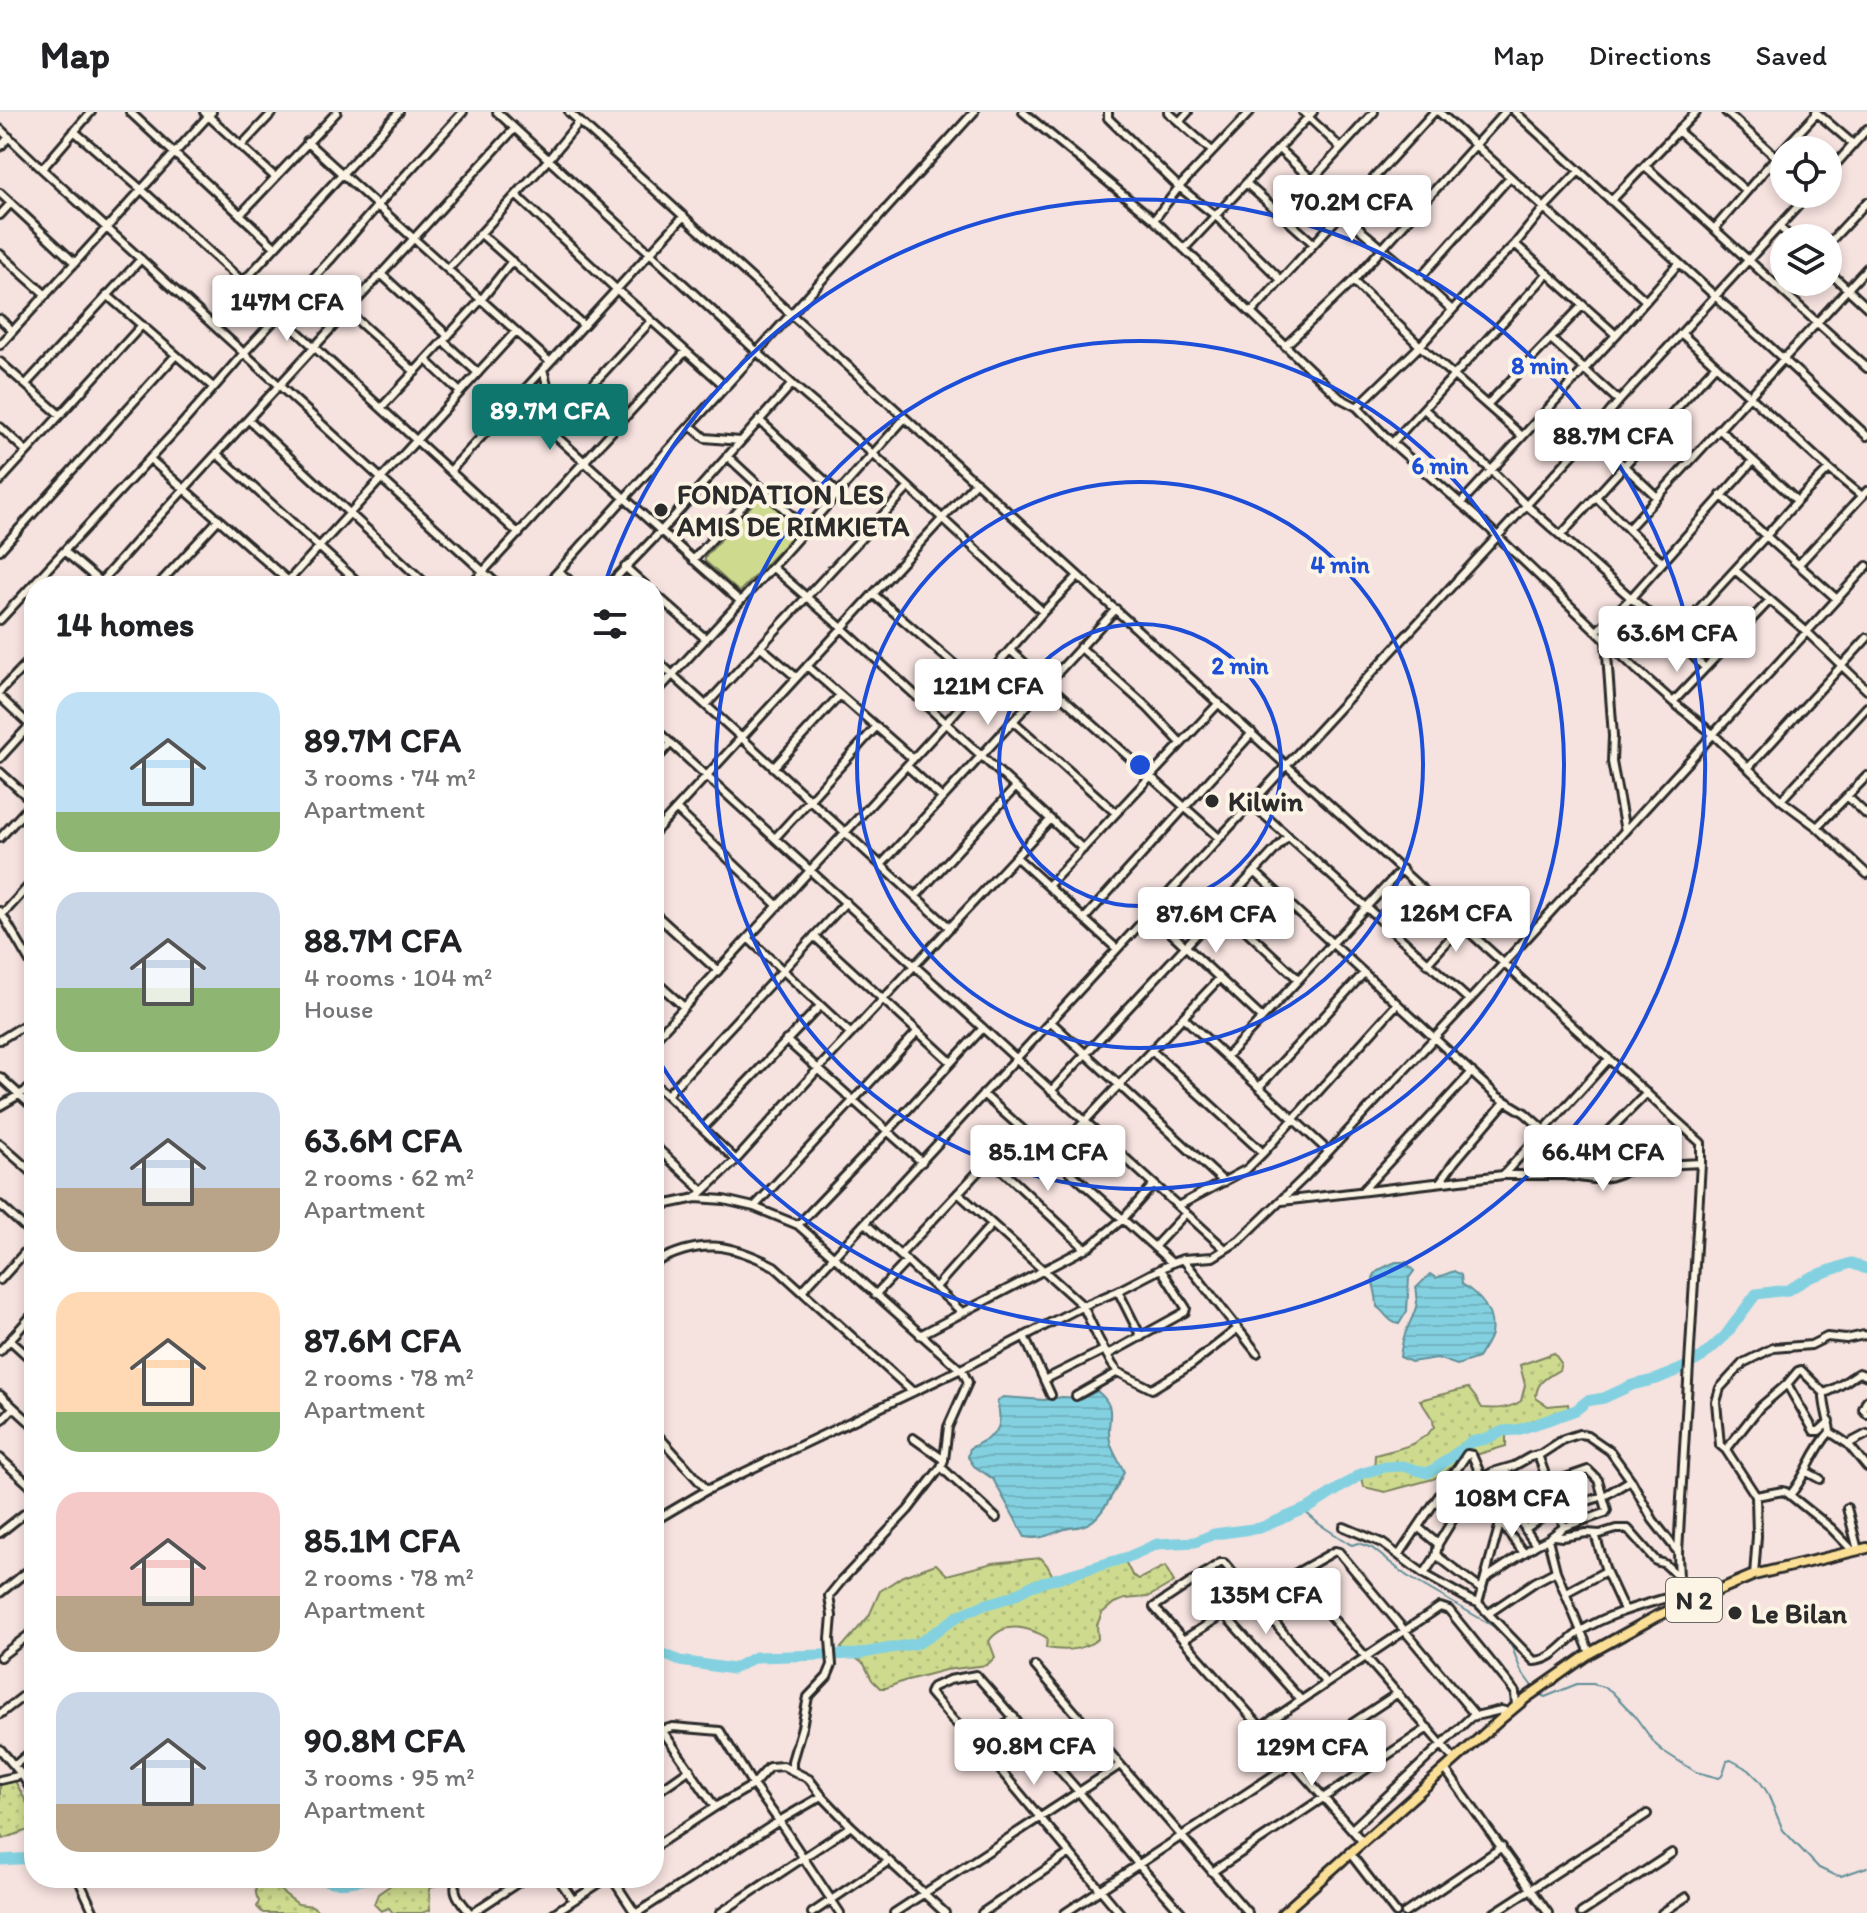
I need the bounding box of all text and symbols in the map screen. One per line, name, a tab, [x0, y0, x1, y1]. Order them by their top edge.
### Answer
text: Map	[40, 32, 110, 78]
text: Map	[1493, 38, 1544, 72]
text: Directions	[1588, 38, 1712, 72]
text: Saved	[1756, 38, 1827, 72]
map controls	[1770, 136, 1842, 296]
button: locate	[1770, 136, 1842, 208]
pin: 70.2M CFA	[1260, 175, 1444, 243]
text: 70.2M CFA	[1291, 185, 1413, 217]
button: layers	[1770, 224, 1842, 296]
pin: 147M CFA	[204, 275, 370, 343]
text: 147M CFA	[230, 285, 344, 317]
text: 8 min	[1511, 351, 1569, 380]
pin: 89.7M CFA	[458, 384, 642, 452]
text: 89.7M CFA	[490, 394, 610, 426]
pin: 88.7M CFA	[1521, 409, 1705, 477]
text: 88.7M CFA	[1553, 419, 1673, 451]
text: 6 min	[1411, 451, 1469, 480]
place label: FONDATION LES AMIS DE RIMKIETA	[676, 477, 909, 543]
marker: FONDATION LES AMIS DE RIMKIETA	[652, 501, 670, 519]
text: 4 min	[1311, 550, 1370, 579]
icon: filters	[588, 602, 632, 646]
text: 14 homes	[56, 604, 194, 645]
pin: 63.6M CFA	[1585, 606, 1769, 674]
text: 63.6M CFA	[1617, 616, 1737, 648]
text: 2 min	[1211, 651, 1269, 680]
pin: 121M CFA	[905, 659, 1071, 727]
text: 121M CFA	[933, 669, 1043, 701]
text: 89.7M CFA	[304, 720, 461, 761]
icon: home	[120, 724, 216, 820]
centre of rings	[1126, 751, 1154, 779]
text: 3 rooms · 74 m²	[304, 761, 476, 793]
place label: Kilwin	[1228, 784, 1303, 818]
marker: Kilwin	[1203, 792, 1221, 810]
text: Apartment	[304, 793, 425, 825]
pin: 126M CFA	[1373, 886, 1539, 954]
pin: 87.6M CFA	[1124, 887, 1308, 955]
text: 126M CFA	[1400, 896, 1512, 928]
text: 87.6M CFA	[1156, 897, 1276, 929]
text: 88.7M CFA	[304, 920, 462, 961]
icon: home	[120, 924, 216, 1020]
text: 4 rooms · 104 m²	[304, 961, 492, 993]
text: House	[304, 993, 374, 1025]
text: 63.6M CFA	[304, 1120, 462, 1161]
icon: home	[120, 1124, 216, 1220]
pin: 85.1M CFA	[956, 1125, 1140, 1193]
pin: 66.4M CFA	[1511, 1125, 1695, 1193]
text: 85.1M CFA	[988, 1135, 1108, 1167]
text: 66.4M CFA	[1542, 1135, 1664, 1167]
text: 2 rooms · 62 m²	[304, 1161, 474, 1193]
text: Apartment	[304, 1193, 425, 1225]
text: 87.6M CFA	[304, 1320, 461, 1361]
icon: home	[120, 1324, 216, 1420]
text: 2 rooms · 78 m²	[304, 1361, 474, 1393]
text: Apartment	[304, 1393, 425, 1425]
pin: 108M CFA	[1429, 1471, 1595, 1539]
text: 108M CFA	[1454, 1481, 1570, 1513]
text: 85.1M CFA	[304, 1520, 460, 1561]
icon: home	[120, 1524, 216, 1620]
text: 2 rooms · 78 m²	[304, 1561, 474, 1593]
pin: 135M CFA	[1183, 1568, 1349, 1636]
text: 135M CFA	[1210, 1578, 1322, 1610]
road number: N 2	[1666, 1578, 1722, 1622]
text: Apartment	[304, 1593, 425, 1625]
place label: Le Bilan	[1751, 1596, 1847, 1630]
marker: Le Bilan	[1726, 1604, 1744, 1622]
pin: 90.8M CFA	[942, 1719, 1126, 1787]
text: 90.8M CFA	[304, 1720, 465, 1761]
pin: 129M CFA	[1229, 1720, 1395, 1788]
icon: home	[120, 1724, 216, 1820]
text: 90.8M CFA	[972, 1729, 1096, 1761]
text: 129M CFA	[1256, 1730, 1368, 1762]
text: 3 rooms · 95 m²	[304, 1761, 475, 1793]
text: Apartment	[304, 1793, 425, 1825]

